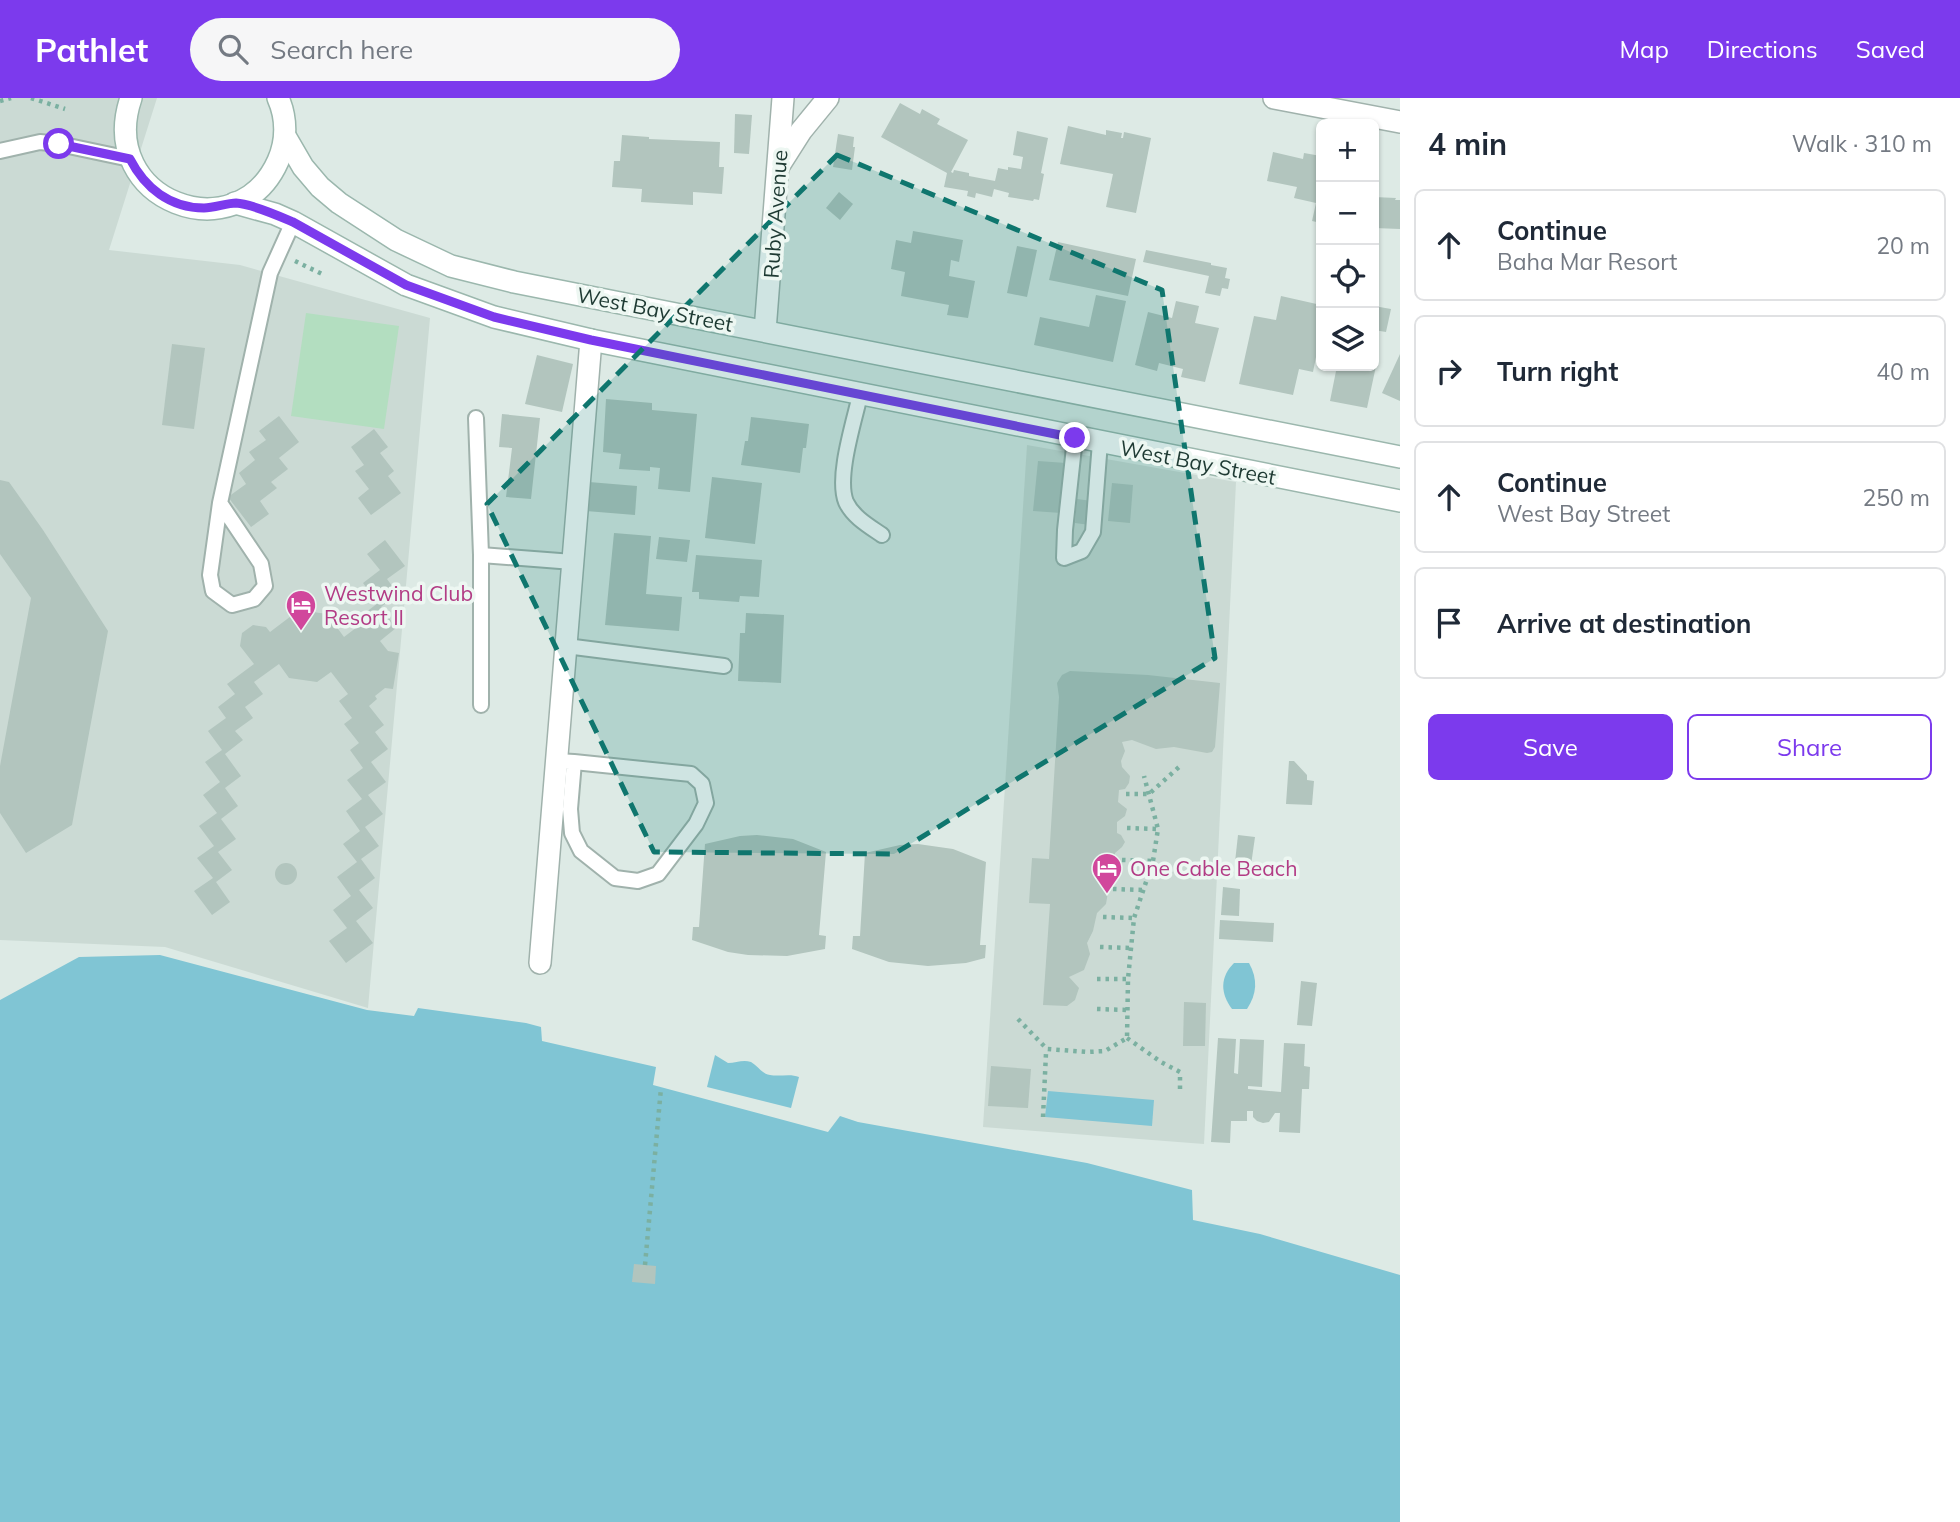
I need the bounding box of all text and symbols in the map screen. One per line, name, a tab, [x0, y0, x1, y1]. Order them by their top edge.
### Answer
search box	[190, 18, 680, 81]
text: Pathlet	[35, 29, 148, 70]
icon: search	[214, 30, 252, 68]
text: Search here	[270, 33, 413, 66]
text: Map	[1619, 34, 1669, 64]
text: Directions	[1707, 34, 1818, 64]
text: Saved	[1856, 34, 1925, 64]
map controls	[1316, 119, 1379, 371]
button: +	[1316, 119, 1379, 182]
text: 4 min	[1428, 125, 1507, 163]
route start	[43, 128, 74, 159]
text: Walk · 310 m	[1792, 129, 1932, 158]
street label: Ruby Avenue	[758, 149, 792, 279]
button: −	[1316, 182, 1379, 245]
text: Continue	[1497, 214, 1607, 247]
icon: ahead	[1430, 226, 1468, 264]
text: 20 m	[1876, 231, 1930, 260]
button: locate	[1316, 245, 1379, 308]
text: Baha Mar Resort	[1497, 247, 1677, 276]
street label: West Bay Street	[575, 281, 735, 337]
button: layers	[1316, 308, 1379, 371]
icon: right	[1430, 352, 1468, 390]
text: Turn right	[1497, 355, 1618, 388]
text: 40 m	[1876, 357, 1930, 386]
route end	[1059, 422, 1090, 453]
street label: West Bay Street	[1118, 434, 1278, 490]
text: Continue	[1497, 466, 1607, 499]
icon: ahead	[1430, 478, 1468, 516]
text: 250 m	[1862, 483, 1930, 512]
text: West Bay Street	[1497, 499, 1670, 528]
place label: Westwind Club Resort II	[324, 580, 473, 630]
hotel icon: Westwind Club Resort II	[284, 588, 318, 632]
icon: arrive	[1430, 604, 1468, 642]
text: Arrive at destination	[1497, 607, 1752, 640]
button: Save	[1428, 714, 1673, 780]
button: Share	[1687, 714, 1932, 780]
hotel icon: One Cable Beach	[1090, 851, 1124, 895]
place label: One Cable Beach	[1130, 855, 1298, 881]

